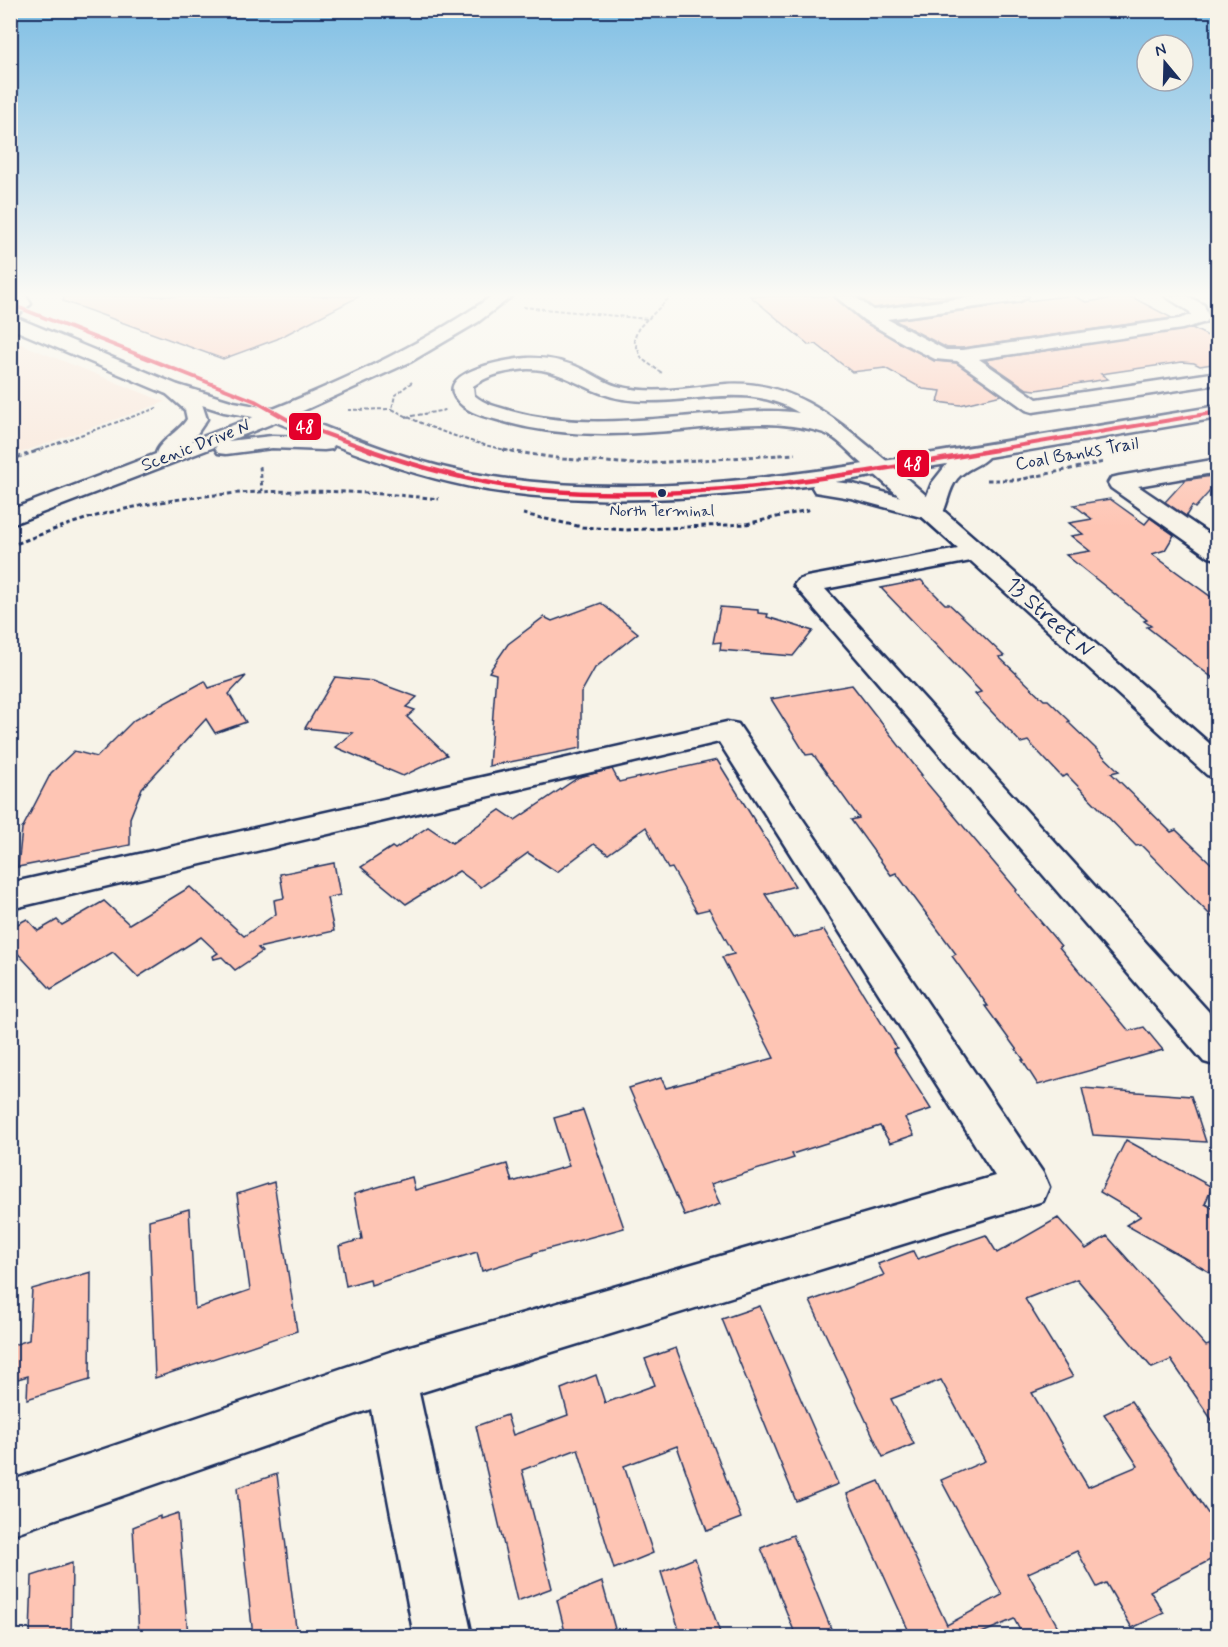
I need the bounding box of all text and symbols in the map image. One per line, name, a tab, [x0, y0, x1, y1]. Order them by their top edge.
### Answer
north arrow	[1135, 33, 1195, 93]
text: N	[1152, 39, 1169, 62]
line badge: 48	[288, 412, 322, 441]
street label: Scenic Drive N	[138, 414, 254, 478]
text: 48	[296, 417, 314, 438]
street label: Coal Banks Trail	[1013, 431, 1141, 477]
line badge: 48	[896, 449, 930, 478]
text: 48	[904, 454, 922, 475]
marker: North Terminal	[656, 487, 668, 499]
place label: North Terminal	[610, 501, 715, 522]
street label: 13 Street N	[999, 571, 1099, 665]

